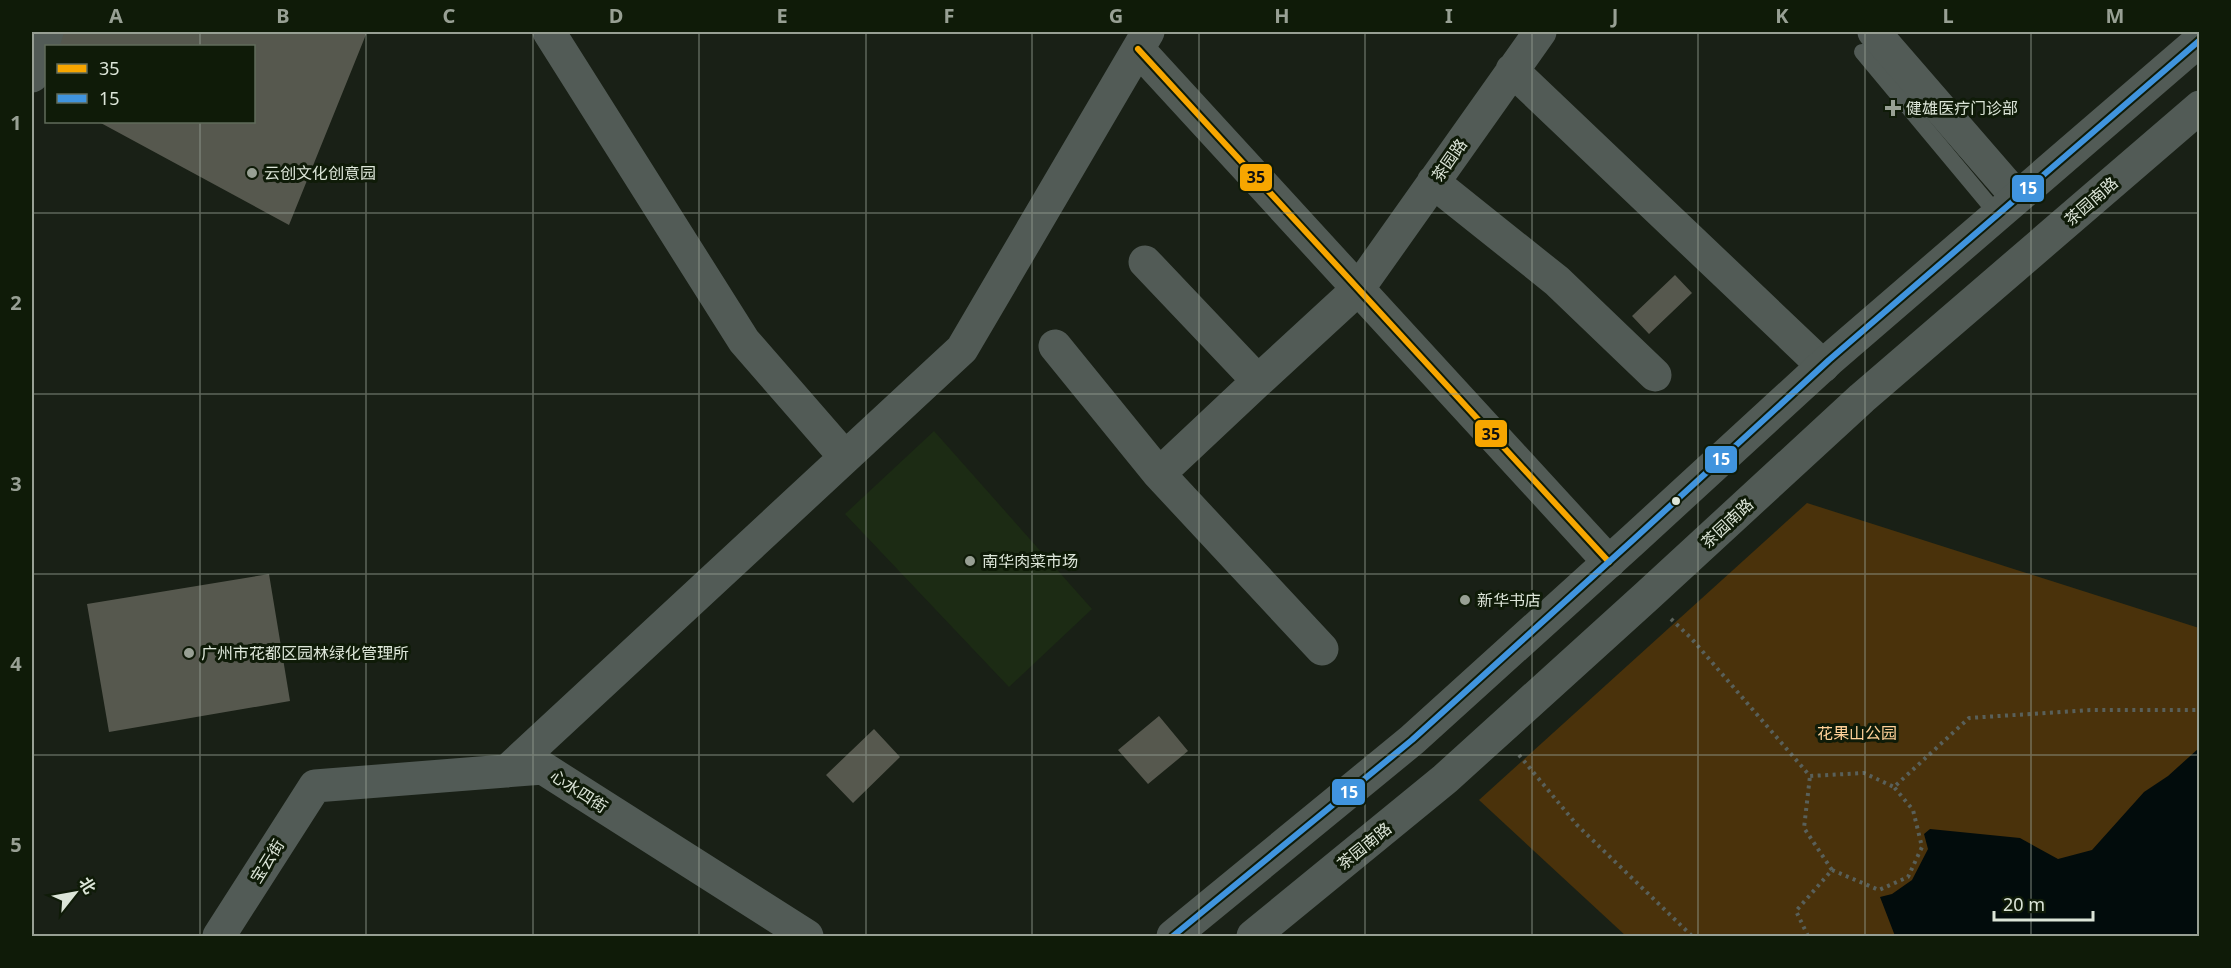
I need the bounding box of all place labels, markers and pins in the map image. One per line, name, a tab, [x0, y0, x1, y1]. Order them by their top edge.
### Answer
place label: 健雄医疗门诊部	[1906, 97, 2018, 119]
marker: 健雄医疗门诊部	[1884, 99, 1902, 117]
place label: 云创文化创意园	[264, 162, 376, 184]
marker: 云创文化创意园	[245, 166, 259, 180]
unlabelled marker	[1670, 495, 1682, 507]
place label: 南华肉菜市场	[982, 550, 1078, 572]
marker: 南华肉菜市场	[963, 554, 977, 568]
place label: 新华书店	[1477, 589, 1541, 611]
marker: 新华书店	[1458, 593, 1472, 607]
place label: 广州市花都区园林绿化管理所	[201, 642, 409, 664]
marker: 广州市花都区园林绿化管理所	[182, 646, 196, 660]

